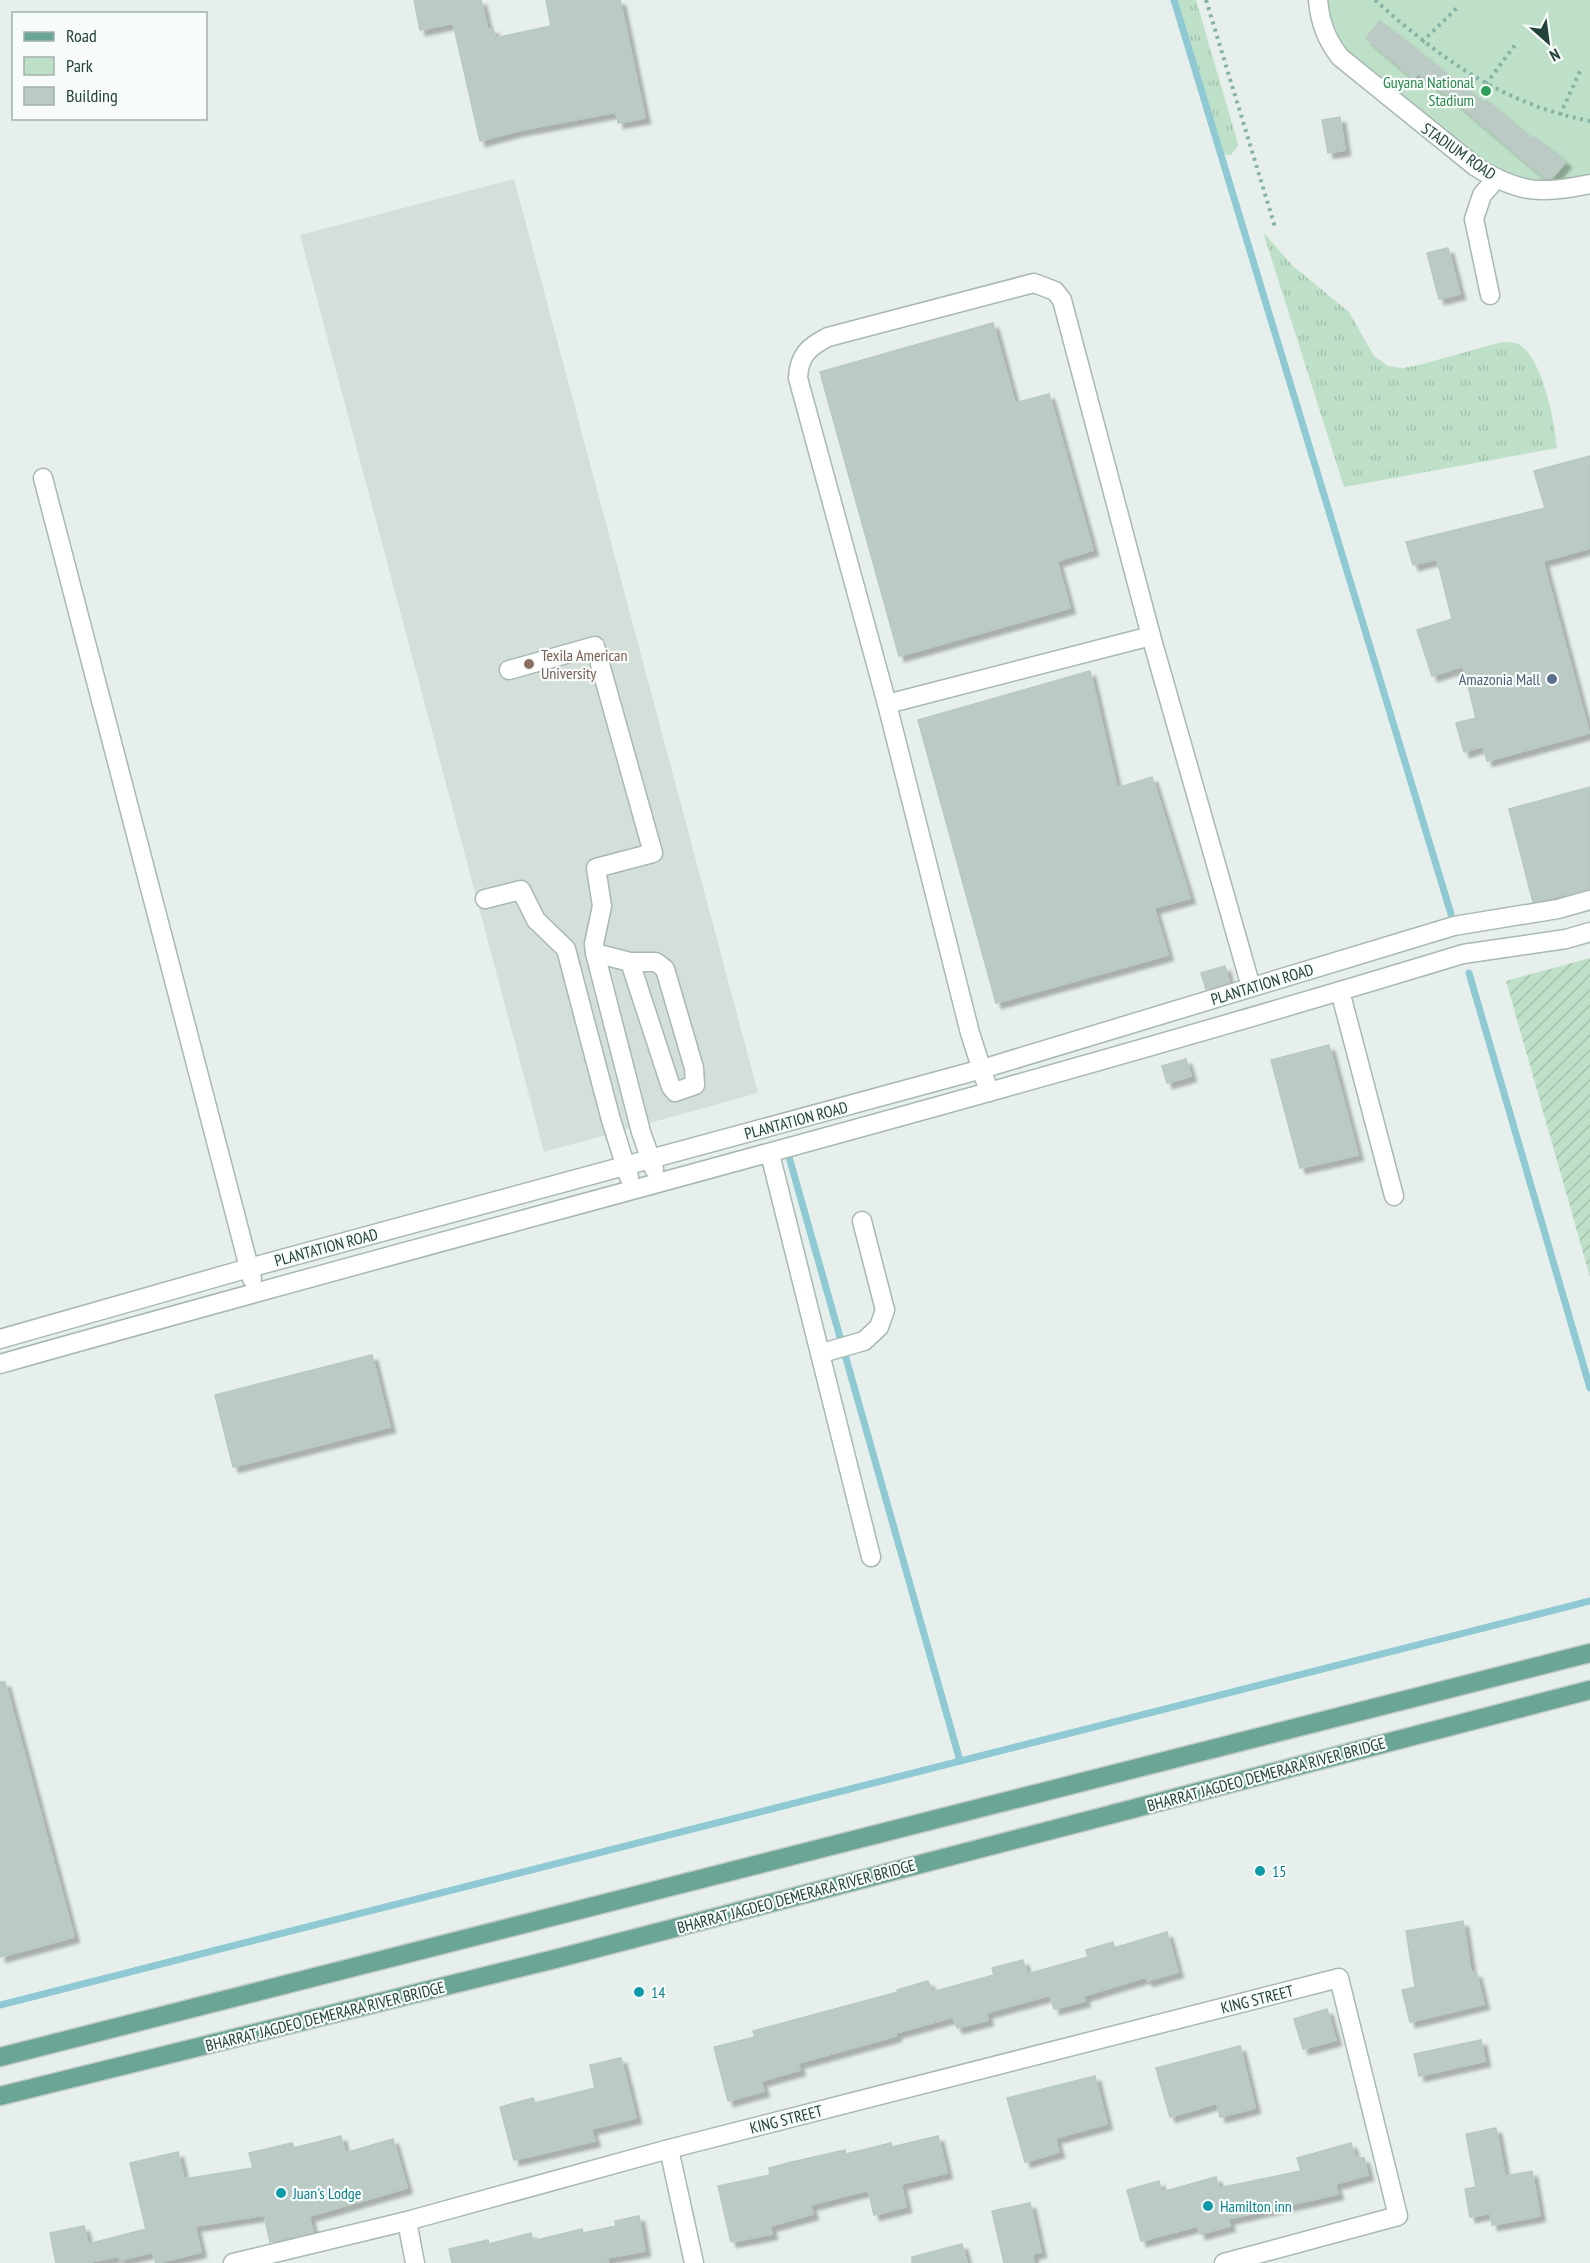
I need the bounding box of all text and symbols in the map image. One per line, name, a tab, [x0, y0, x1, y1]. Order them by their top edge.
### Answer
legend	[12, 12, 207, 120]
north arrow	[1518, 12, 1578, 72]
text: Road	[66, 24, 97, 47]
text: N	[1547, 44, 1564, 66]
text: Park	[66, 54, 93, 77]
place label: Guyana National Stadium	[1383, 72, 1474, 110]
text: Building	[66, 84, 118, 107]
marker: Guyana National Stadium	[1479, 84, 1493, 98]
street label: STADIUM ROAD	[1418, 118, 1500, 184]
place label: Texila American University	[541, 645, 628, 683]
marker: Texila American University	[522, 657, 536, 671]
place label: Amazonia Mall	[1459, 669, 1540, 689]
marker: Amazonia Mall	[1545, 672, 1559, 686]
street label: PLANTATION ROAD	[1208, 959, 1316, 1009]
street label: PLANTATION ROAD	[742, 1097, 850, 1143]
street label: PLANTATION ROAD	[272, 1224, 380, 1270]
street label: BHARRAT JAGDEO DEMERARA RIVER BRIDGE	[1145, 1733, 1387, 1815]
street label: BHARRAT JAGDEO DEMERARA RIVER BRIDGE	[675, 1855, 917, 1937]
place label: 15	[1272, 1861, 1286, 1881]
marker: 15	[1253, 1864, 1267, 1878]
street label: BHARRAT JAGDEO DEMERARA RIVER BRIDGE	[203, 1977, 447, 2055]
street label: KING STREET	[1219, 1980, 1295, 2018]
place label: 14	[651, 1982, 665, 2002]
marker: 14	[632, 1985, 646, 1999]
street label: KING STREET	[748, 2100, 824, 2138]
place label: Juan's Lodge	[292, 2183, 361, 2203]
marker: Juan's Lodge	[274, 2186, 288, 2200]
place label: Hamilton inn	[1220, 2196, 1292, 2216]
marker: Hamilton inn	[1201, 2199, 1215, 2213]

